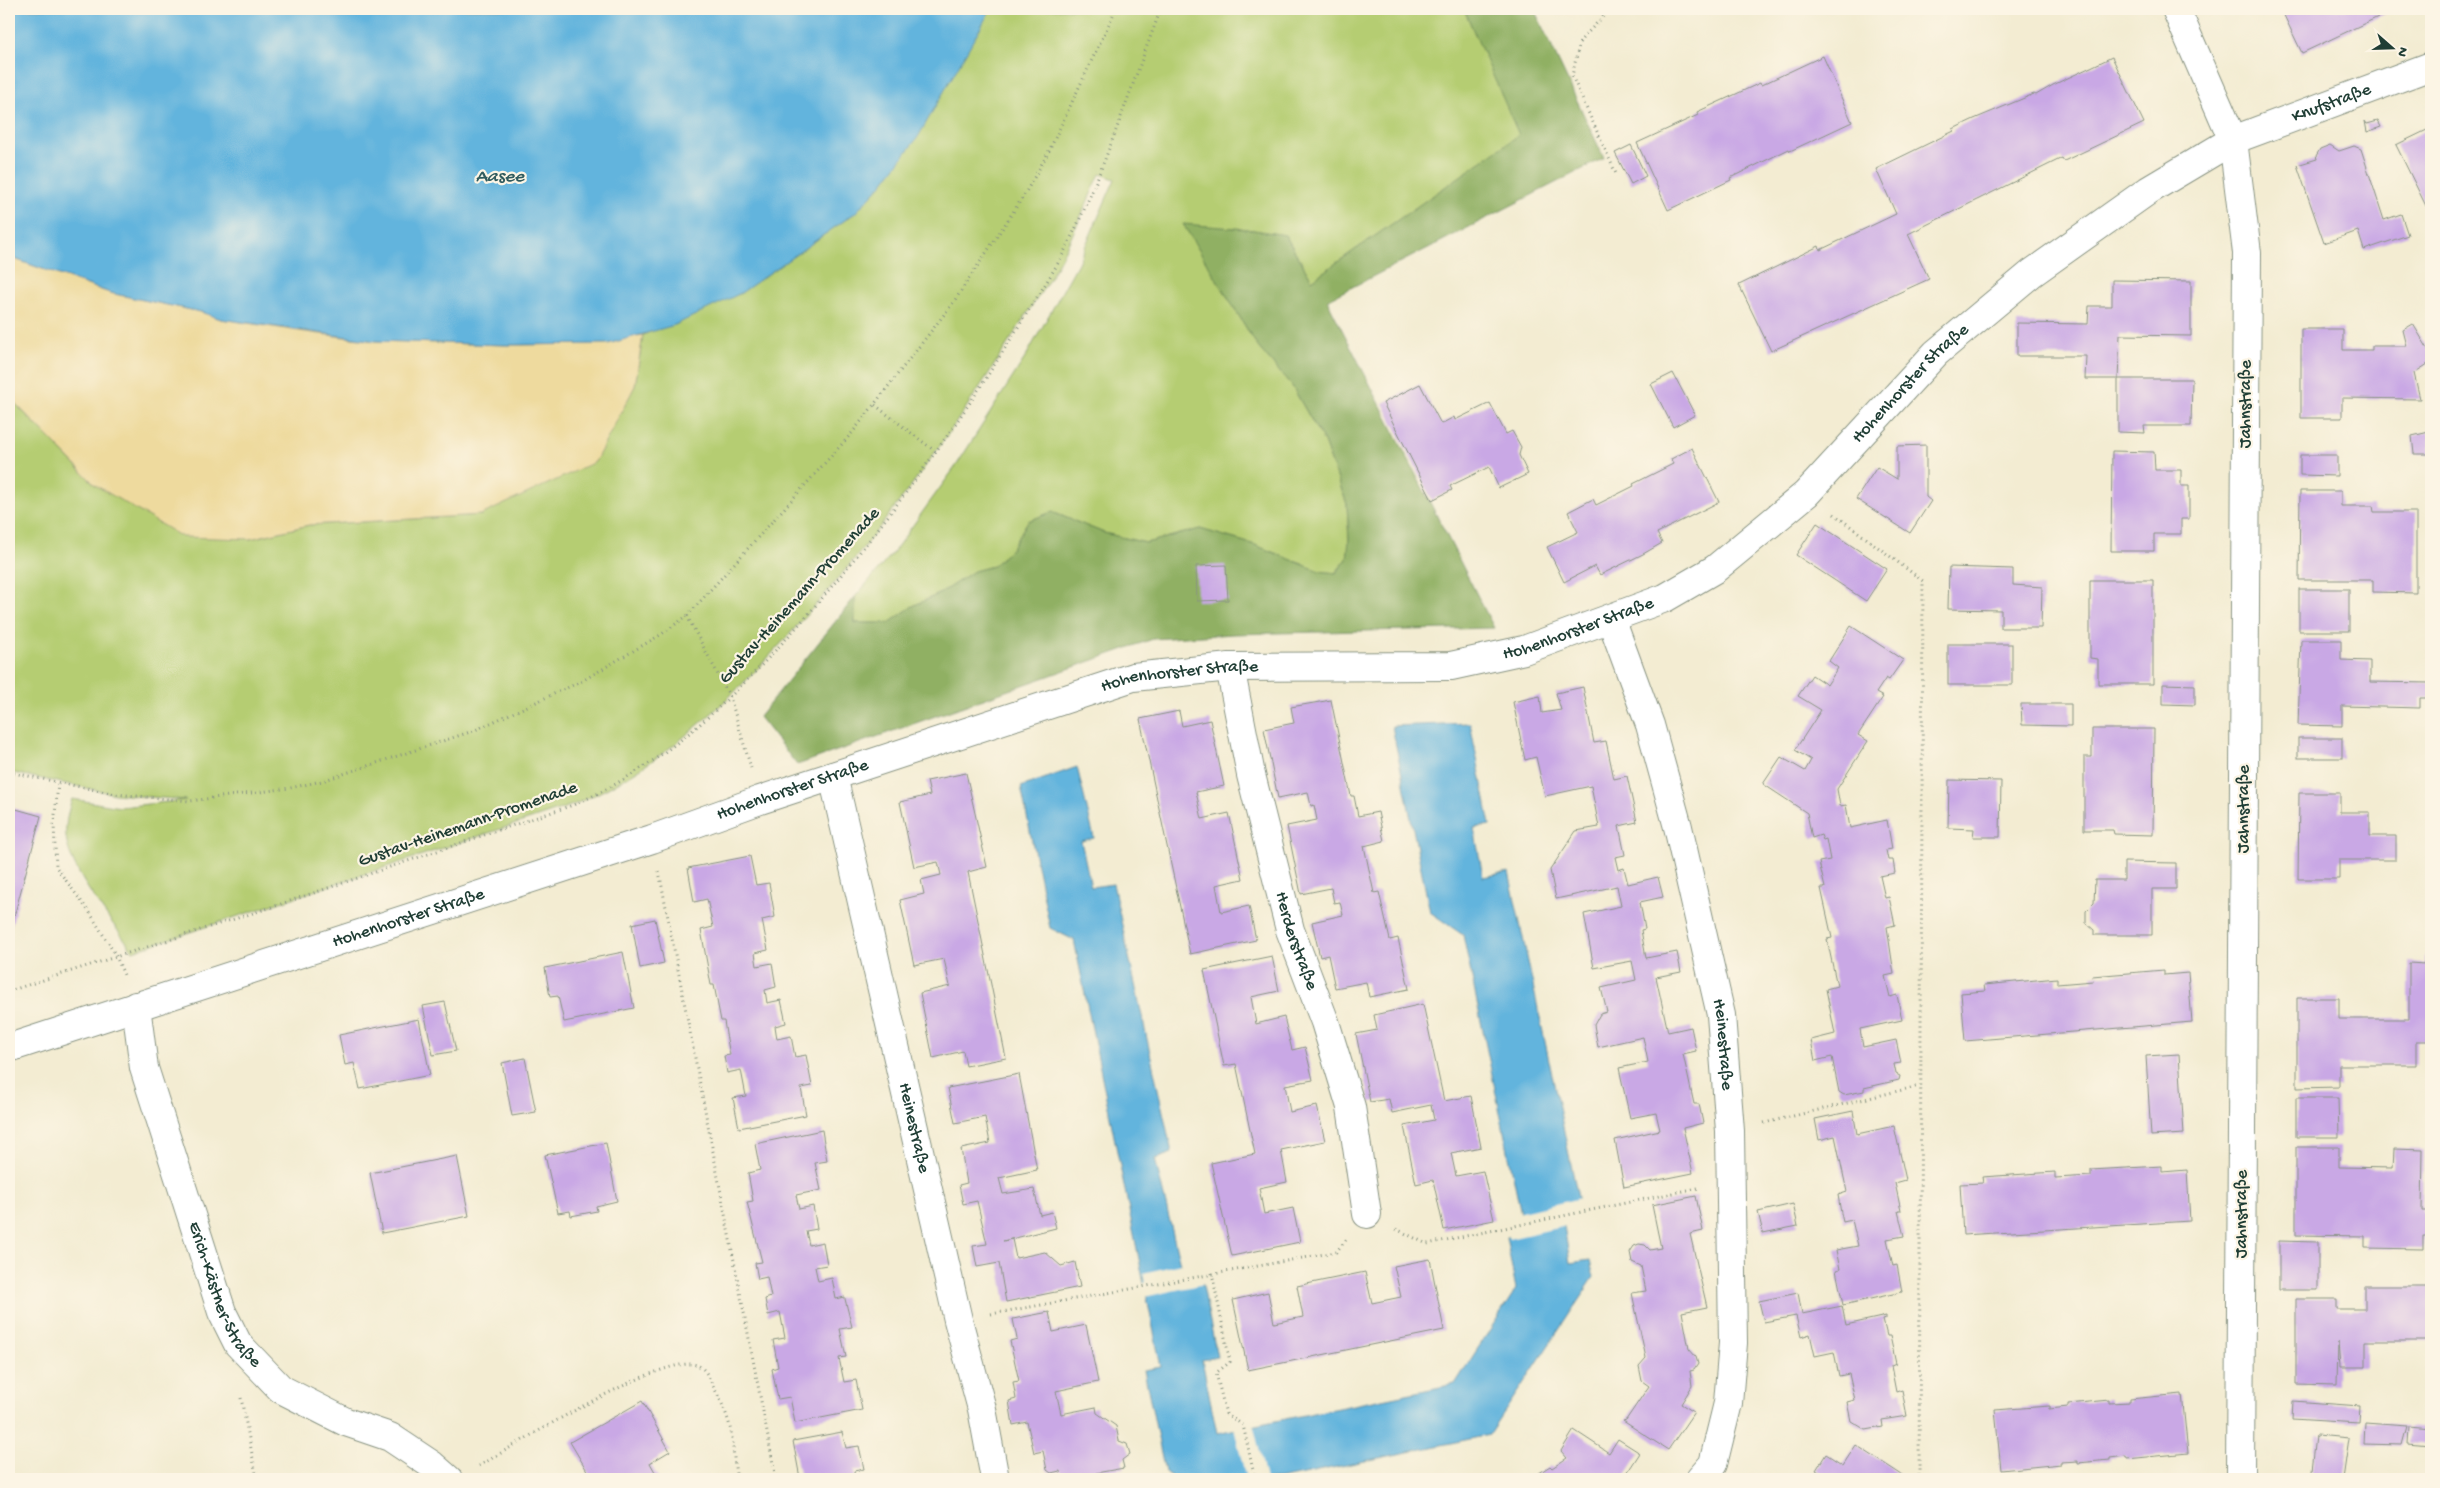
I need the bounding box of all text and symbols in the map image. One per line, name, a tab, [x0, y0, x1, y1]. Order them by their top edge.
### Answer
north arrow	[2368, 22, 2418, 72]
text: N	[2392, 44, 2411, 59]
street label: Knufstraße	[2289, 79, 2375, 128]
water label: Aasee	[476, 166, 525, 189]
street label: Hohenhorster Straße	[1848, 319, 1974, 448]
street label: Jahnstraße	[2236, 359, 2257, 448]
street label: Gustav-Heinemann-Promenade	[715, 503, 885, 689]
street label: Hohenhorster Straße	[1501, 592, 1657, 665]
street label: Hohenhorster Straße	[1098, 656, 1259, 697]
street label: Hohenhorster Straße	[714, 754, 872, 825]
street label: Jahnstraße	[2234, 764, 2255, 853]
street label: Gustav-Heinemann-Promenade	[356, 777, 581, 872]
street label: Hohenhorster Straße	[330, 883, 488, 953]
street label: Herderstraße	[1270, 889, 1323, 994]
street label: Heinestraße	[1707, 997, 1737, 1092]
street label: Heinestraße	[893, 1081, 935, 1176]
street label: Jahnstraße	[2232, 1169, 2253, 1258]
street label: Erich-Kästner-Straße	[183, 1219, 266, 1373]

